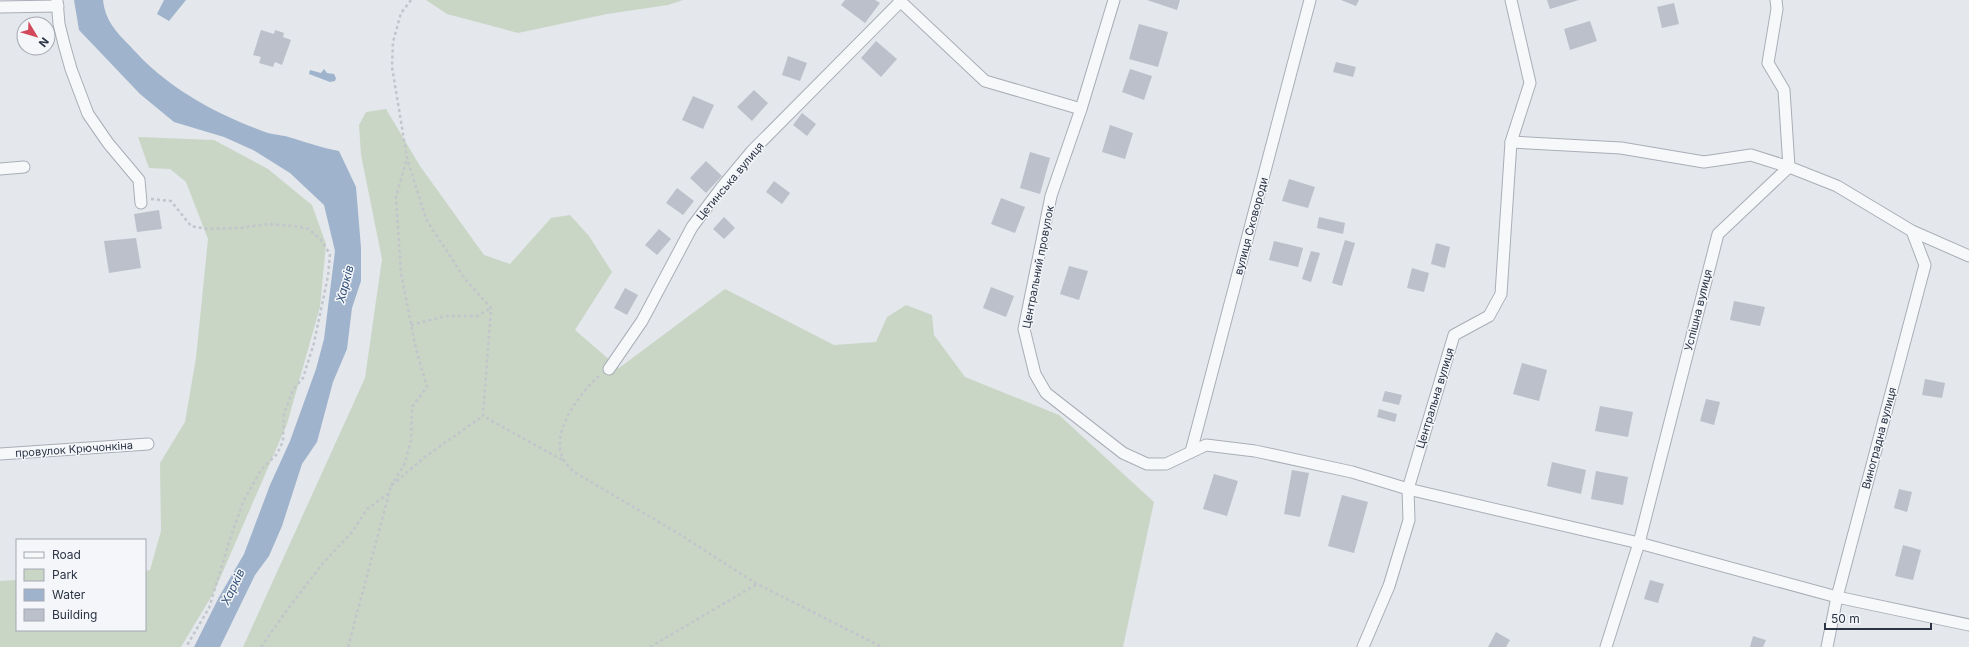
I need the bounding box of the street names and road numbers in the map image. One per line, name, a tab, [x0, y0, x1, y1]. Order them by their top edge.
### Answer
street label: Цетинська вулиця	[693, 139, 767, 223]
street label: вулиця Сковороди	[1231, 176, 1271, 276]
street label: Центральний провулок	[1019, 204, 1057, 330]
street label: Успішна вулиця	[1681, 268, 1715, 352]
street label: Центральна вулиця	[1413, 346, 1457, 450]
street label: Виноградна вулиця	[1859, 386, 1899, 490]
street label: провулок Крючонкіна	[15, 438, 133, 460]

